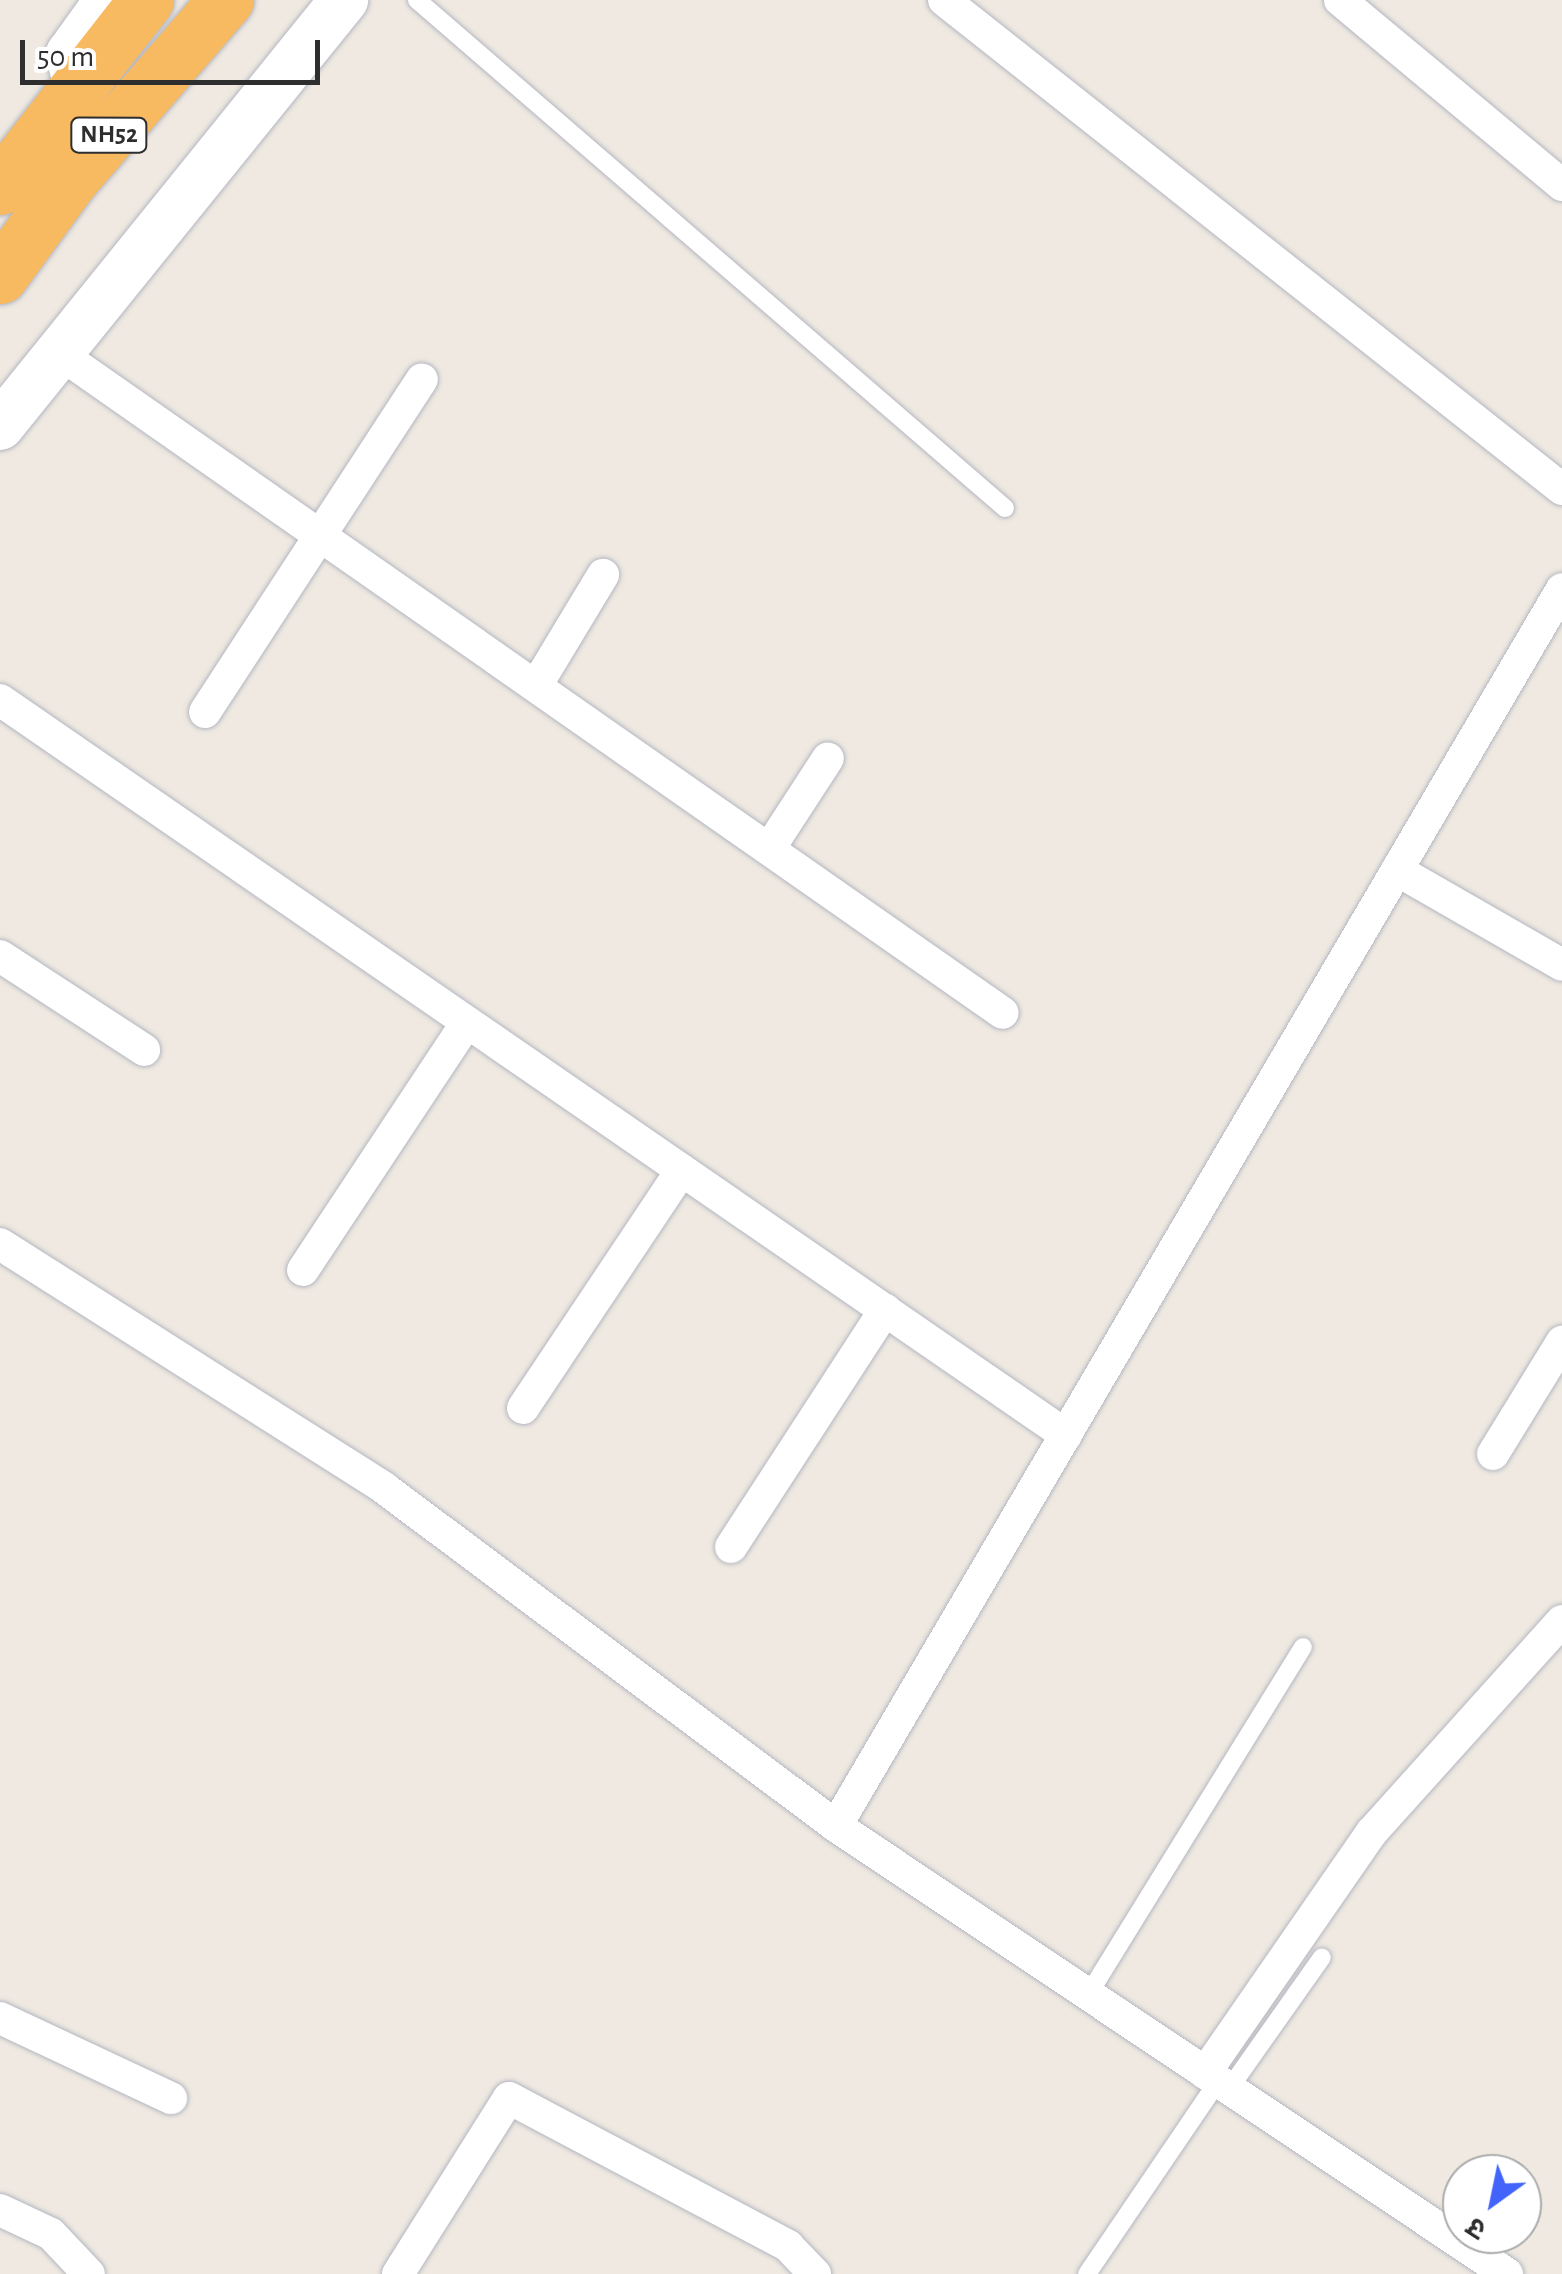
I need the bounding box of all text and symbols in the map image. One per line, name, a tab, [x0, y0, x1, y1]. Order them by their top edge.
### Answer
scale bar	[25, 20, 325, 82]
text: 50 m	[37, 42, 94, 72]
road number: NH52	[69, 115, 149, 155]
north arrow	[1442, 2154, 1542, 2254]
text: उ	[1462, 2211, 1491, 2244]

